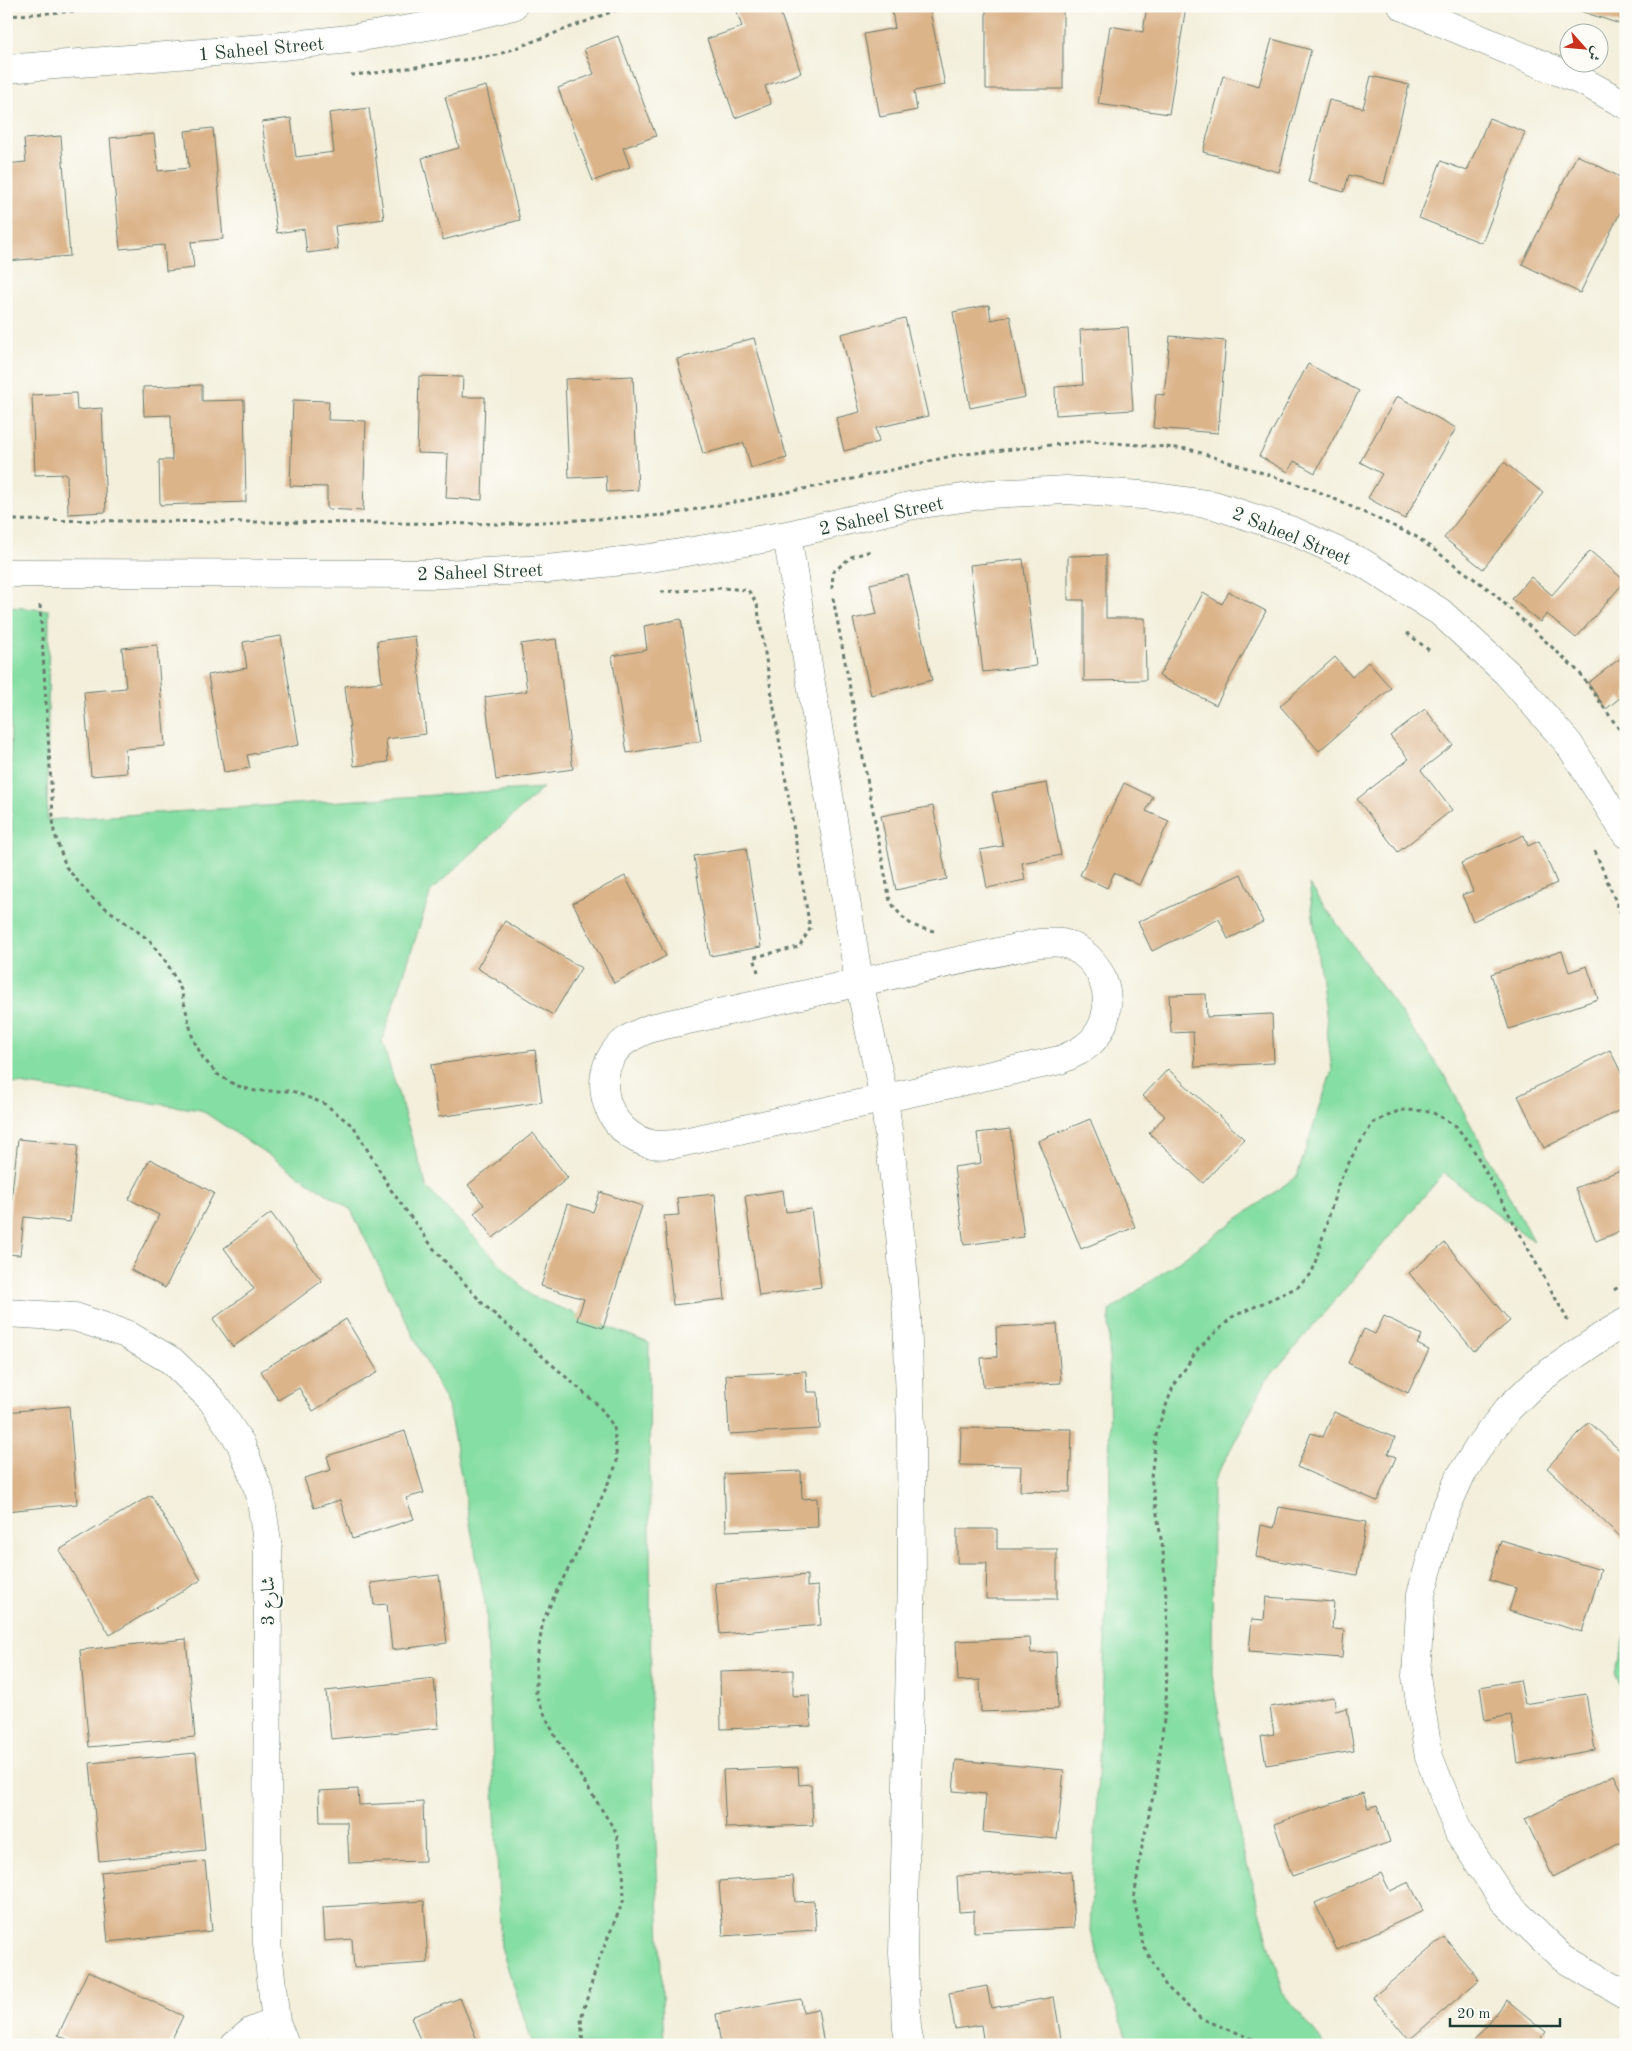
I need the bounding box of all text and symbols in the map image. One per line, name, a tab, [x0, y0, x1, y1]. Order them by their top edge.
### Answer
north arrow	[1560, 22, 1610, 72]
street label: 1 Saheel Street	[198, 36, 325, 65]
text: ش	[1585, 44, 1604, 63]
street label: 2 Saheel Street	[818, 495, 945, 540]
street label: 2 Saheel Street	[1229, 505, 1353, 570]
street label: 2 Saheel Street	[417, 562, 543, 585]
street label: 3 شارع	[260, 1576, 283, 1626]
scale bar	[1450, 1996, 1560, 2028]
text: 20 m	[1457, 2007, 1491, 2022]

